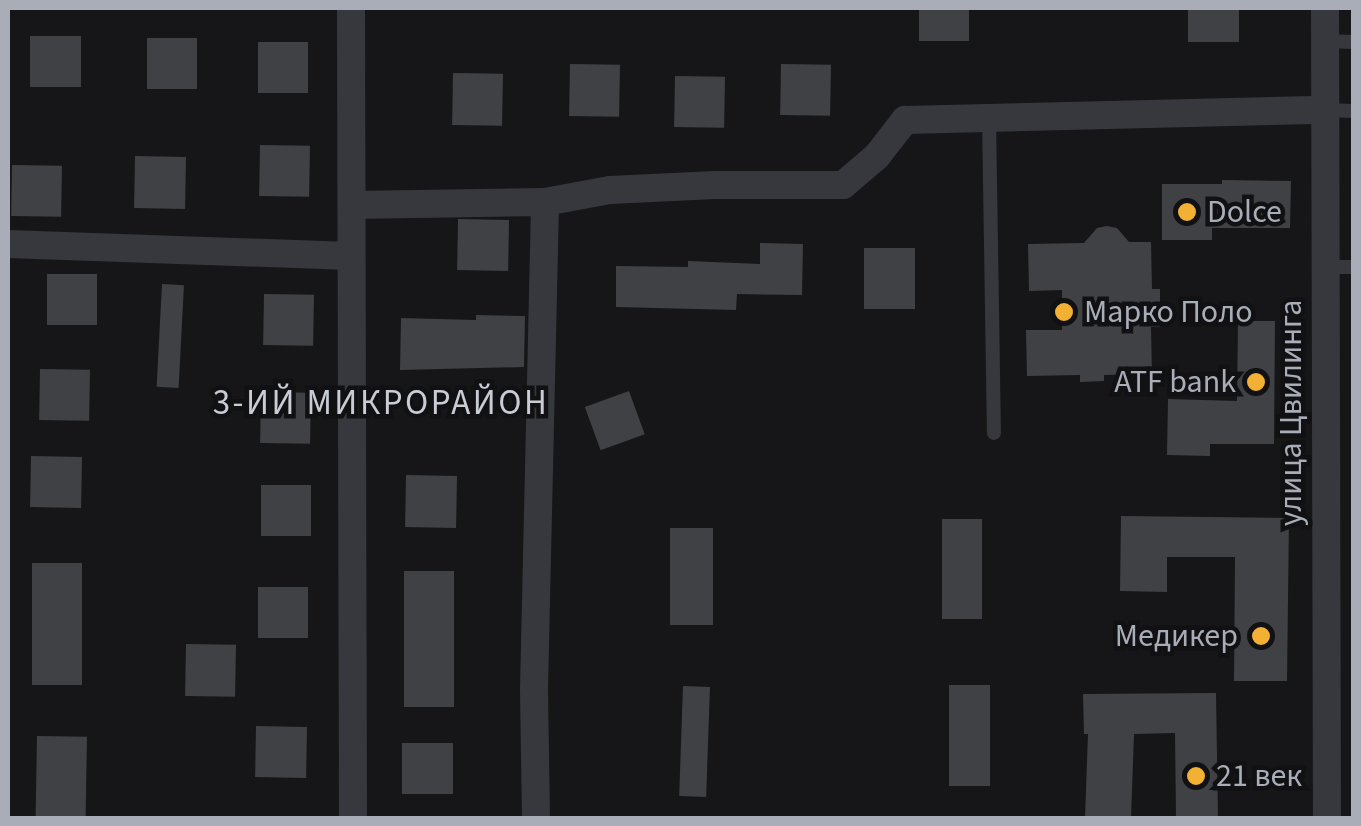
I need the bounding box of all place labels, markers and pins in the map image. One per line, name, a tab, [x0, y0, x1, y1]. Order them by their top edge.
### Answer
place label: Dolce	[1207, 193, 1282, 231]
marker: Dolce	[1176, 201, 1198, 223]
place label: Марко Поло	[1084, 293, 1253, 331]
marker: Марко Поло	[1053, 301, 1075, 323]
place label: ATF bank	[1114, 363, 1236, 401]
marker: ATF bank	[1245, 371, 1267, 393]
place label: Медикер	[1115, 617, 1238, 655]
marker: Медикер	[1248, 623, 1274, 649]
place label: 21 век	[1216, 757, 1302, 795]
marker: 21 век	[1185, 765, 1207, 787]

